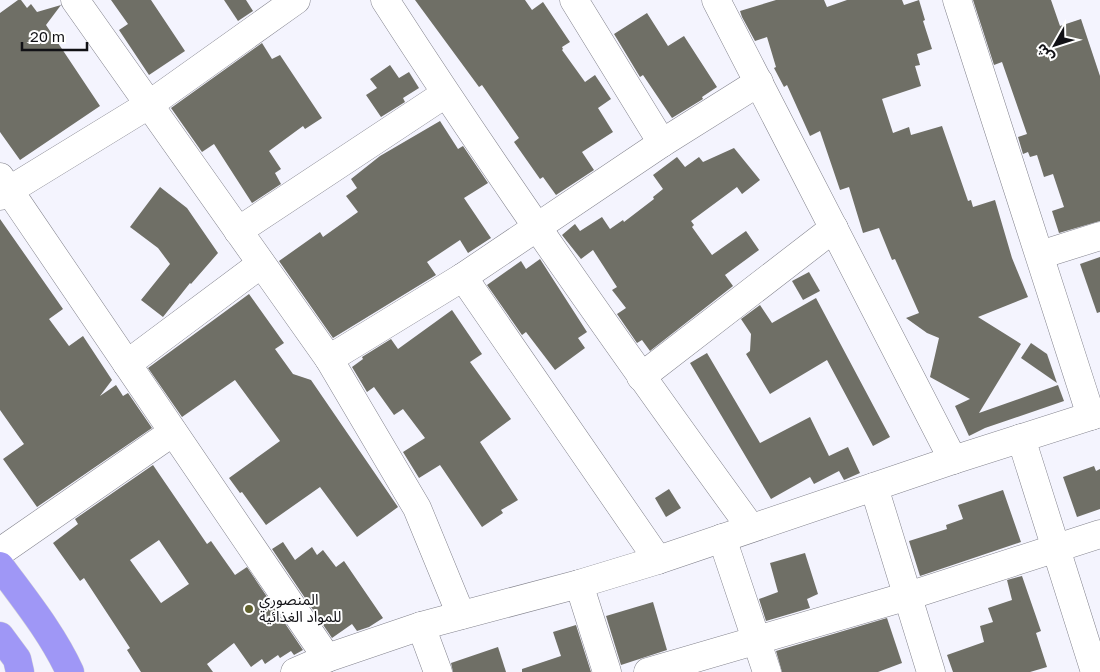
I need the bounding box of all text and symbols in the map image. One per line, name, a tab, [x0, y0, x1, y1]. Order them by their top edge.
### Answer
scale bar	[22, 20, 88, 52]
north arrow	[1030, 20, 1080, 70]
text: 20 m	[30, 27, 65, 45]
text: ش	[1032, 41, 1057, 66]
place label: المنصوري للمواد الغذائية	[259, 590, 341, 626]
marker: المنصوري للمواد الغذائية	[243, 603, 255, 615]

